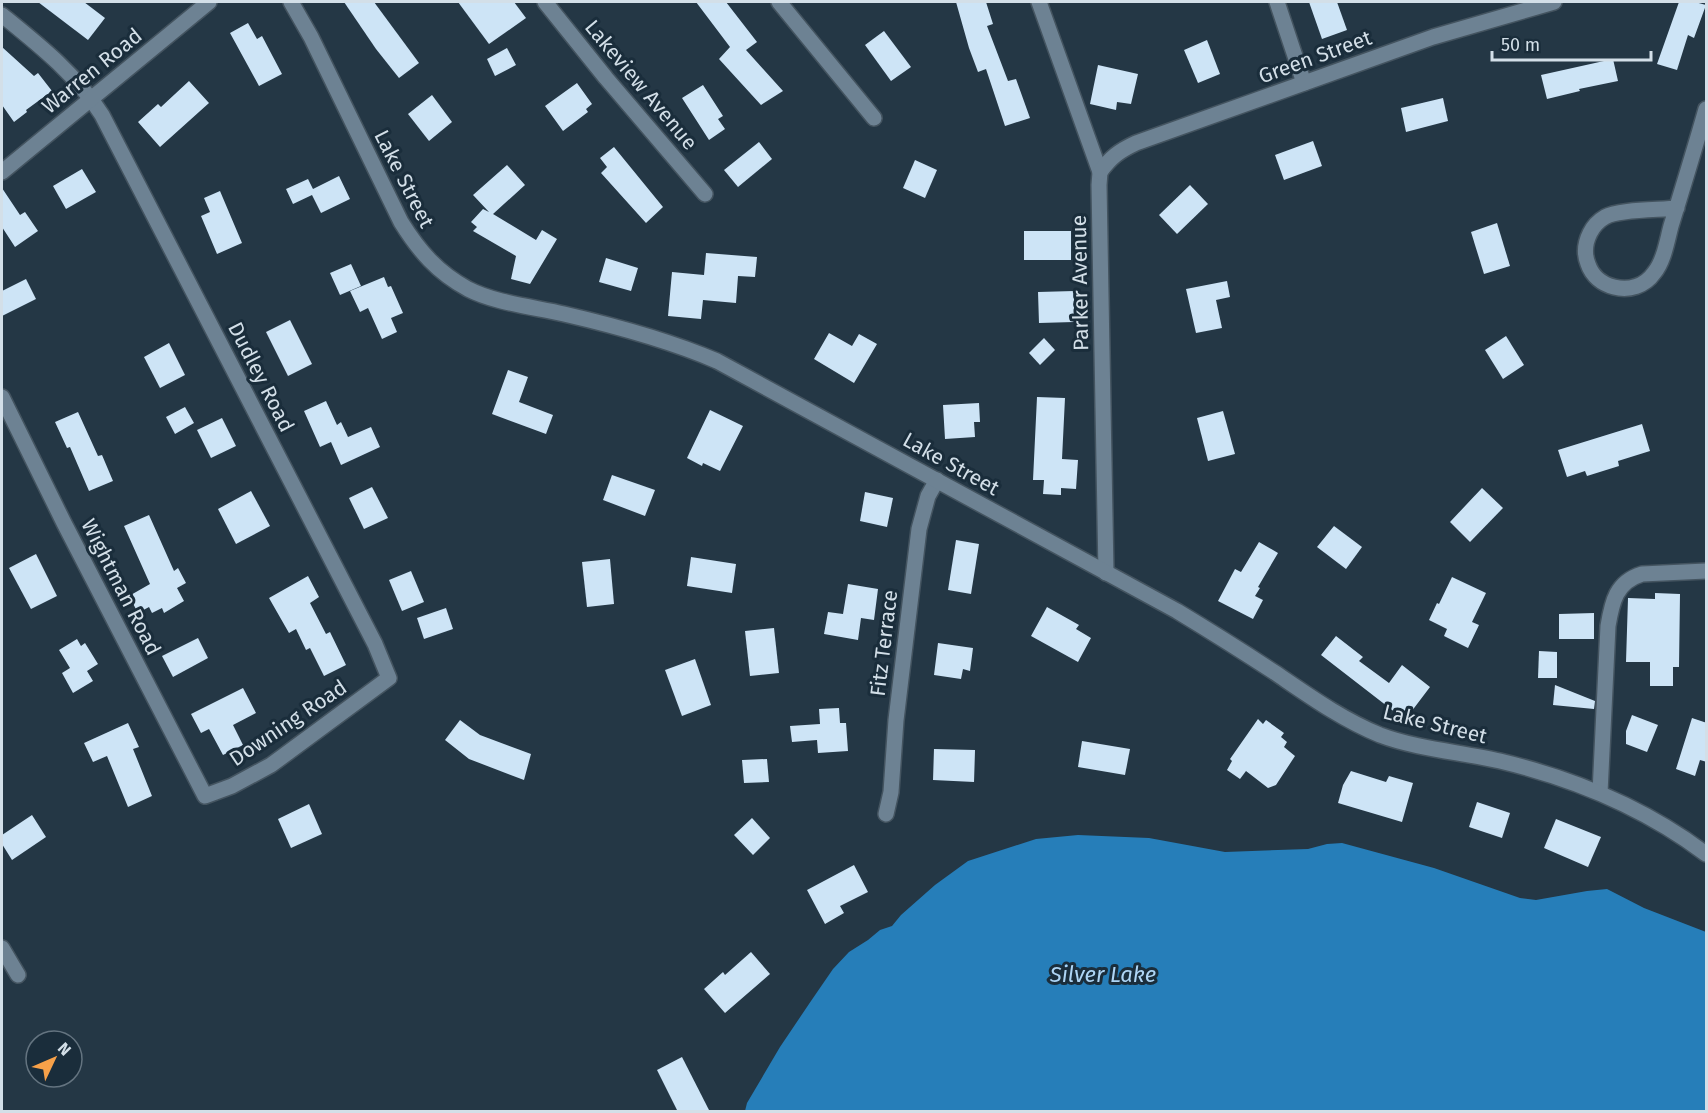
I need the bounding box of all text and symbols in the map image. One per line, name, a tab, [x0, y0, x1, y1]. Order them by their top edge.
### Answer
street label: Lakeview Avenue	[579, 15, 703, 155]
street label: Warren Road	[37, 23, 147, 119]
street label: Green Street	[1255, 24, 1375, 89]
scale bar	[1492, 24, 1651, 62]
text: 50 m	[1501, 34, 1540, 56]
street label: Lake Street	[368, 126, 440, 233]
street label: Parker Avenue	[1066, 215, 1094, 351]
street label: Dudley Road	[222, 318, 300, 436]
street label: Lake Street	[898, 427, 1004, 501]
street label: Wightman Road	[75, 514, 167, 660]
street label: Fitz Terrace	[865, 588, 903, 698]
street label: Downing Road	[224, 674, 352, 772]
street label: Lake Street	[1380, 699, 1490, 750]
water label: Silver Lake	[1049, 961, 1156, 988]
north arrow	[24, 1029, 84, 1089]
text: N	[54, 1039, 75, 1059]

